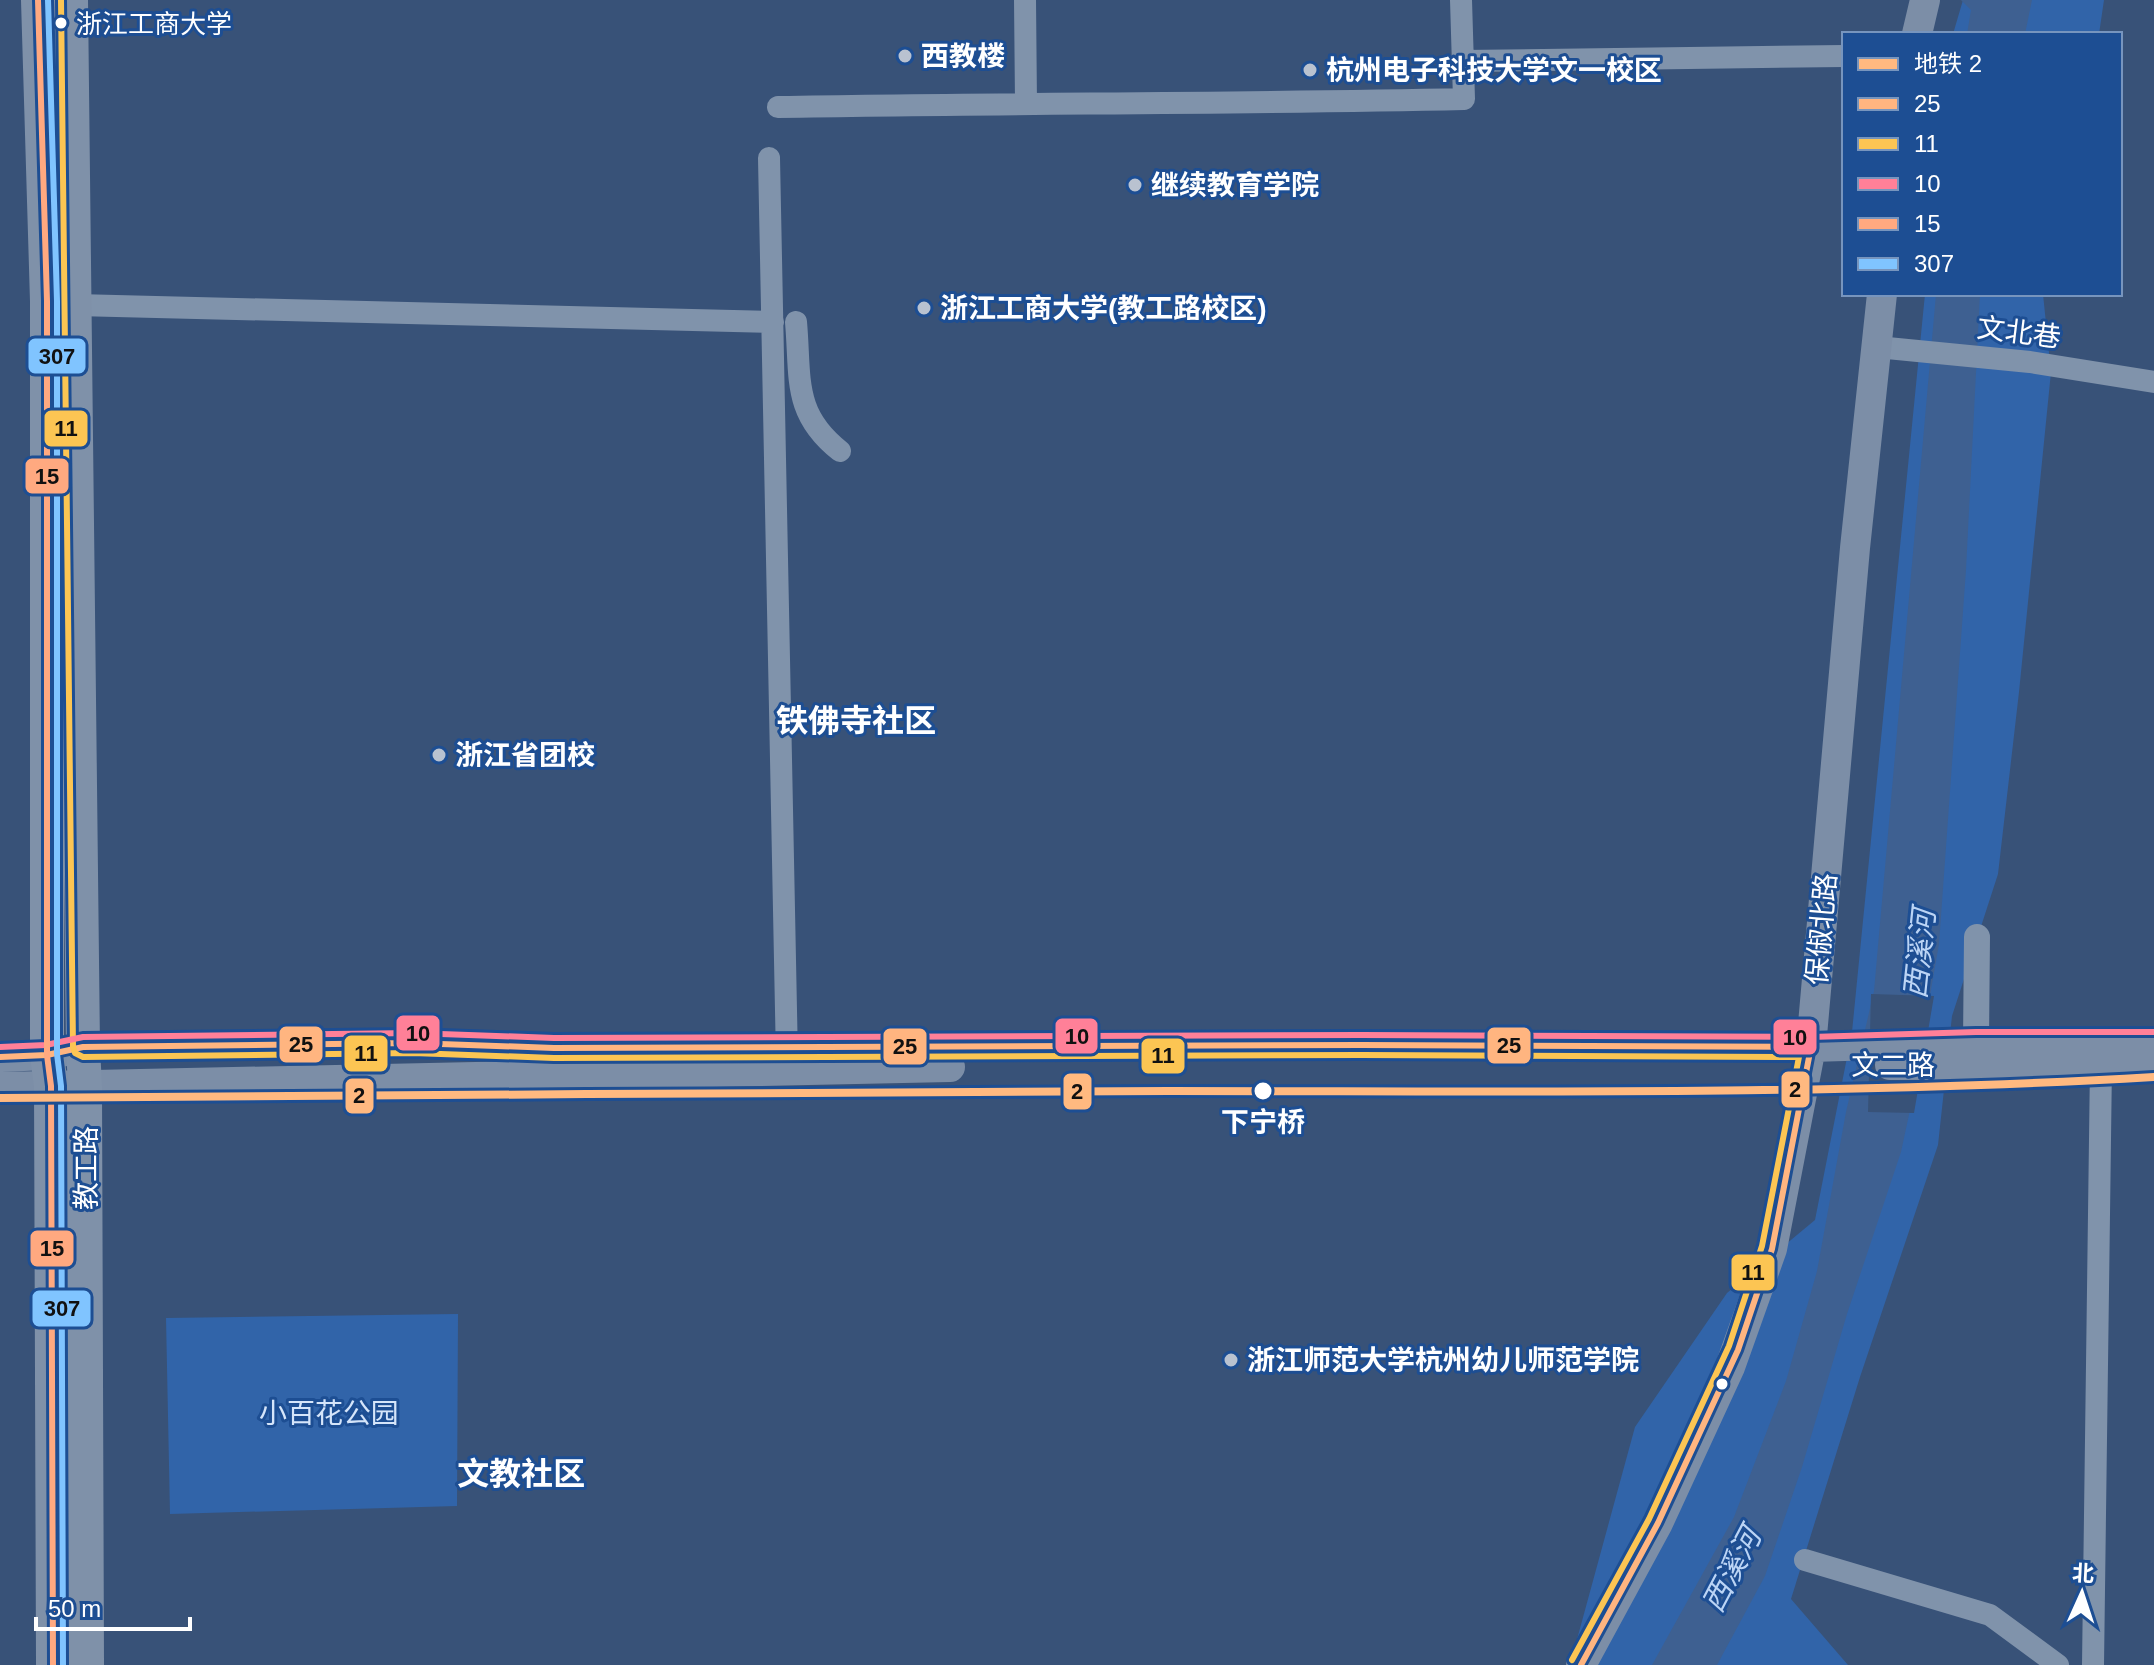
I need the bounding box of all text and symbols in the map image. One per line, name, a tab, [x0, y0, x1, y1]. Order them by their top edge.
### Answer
place label: 浙江工商大学	[76, 9, 232, 39]
marker: 浙江工商大学	[53, 15, 69, 31]
legend	[1842, 32, 2122, 296]
place label: 西教楼	[921, 41, 1005, 72]
marker: 西教楼	[896, 47, 914, 65]
text: 地铁 2	[1914, 50, 1982, 77]
place label: 杭州电子科技大学文一校区	[1326, 55, 1662, 86]
marker: 杭州电子科技大学文一校区	[1301, 61, 1319, 79]
text: 25	[1914, 90, 1941, 117]
text: 11	[1914, 130, 1939, 157]
place label: 继续教育学院	[1151, 170, 1319, 201]
text: 10	[1914, 170, 1941, 197]
marker: 继续教育学院	[1126, 176, 1144, 194]
text: 15	[1914, 210, 1941, 237]
text: 307	[1914, 250, 1954, 277]
place label: 浙江工商大学(教工路校区)	[940, 293, 1267, 324]
marker: 浙江工商大学(教工路校区)	[915, 299, 933, 317]
street label: 文北巷	[1975, 312, 2063, 353]
line badge: 307	[27, 337, 87, 375]
text: 307	[39, 344, 75, 369]
line badge: 11	[43, 409, 89, 448]
text: 11	[54, 416, 78, 441]
line badge: 15	[24, 457, 70, 495]
text: 15	[35, 464, 59, 489]
district label: 铁佛寺社区	[776, 703, 936, 739]
place label: 浙江省团校	[455, 740, 595, 771]
marker: 浙江省团校	[430, 746, 448, 764]
street label: 保俶北路	[1801, 872, 1842, 986]
water label: 西溪河	[1898, 902, 1941, 1000]
line badge: 10	[395, 1014, 441, 1052]
line badge: 10	[1054, 1017, 1099, 1055]
line badge: 10	[1772, 1018, 1818, 1056]
text: 10	[406, 1021, 430, 1046]
text: 10	[1065, 1024, 1089, 1049]
line badge: 25	[278, 1025, 324, 1064]
text: 10	[1783, 1025, 1807, 1050]
line badge: 25	[1486, 1026, 1532, 1065]
line badge: 25	[882, 1027, 928, 1066]
text: 25	[289, 1032, 313, 1057]
text: 25	[1497, 1033, 1521, 1058]
line badge: 11	[343, 1034, 389, 1073]
text: 25	[893, 1034, 917, 1059]
line badge: 11	[1140, 1037, 1186, 1075]
text: 11	[354, 1041, 378, 1066]
text: 11	[1151, 1043, 1175, 1068]
street label: 文二路	[1851, 1050, 1935, 1081]
line badge: 2	[1780, 1070, 1811, 1109]
line badge: 2	[1062, 1072, 1093, 1111]
line badge: 2	[344, 1077, 375, 1115]
text: 2	[1789, 1077, 1801, 1102]
text: 2	[1071, 1079, 1083, 1104]
marker: 下宁桥	[1252, 1080, 1274, 1102]
text: 2	[353, 1083, 365, 1108]
place label: 下宁桥	[1221, 1107, 1305, 1138]
street label: 教工路	[71, 1126, 102, 1210]
line badge: 15	[29, 1229, 75, 1268]
text: 15	[40, 1236, 64, 1261]
line badge: 11	[1730, 1253, 1776, 1292]
text: 11	[1741, 1260, 1765, 1285]
line badge: 307	[31, 1289, 92, 1328]
text: 307	[44, 1296, 80, 1321]
place label: 浙江师范大学杭州幼儿师范学院	[1247, 1345, 1639, 1376]
marker: 浙江师范大学杭州幼儿师范学院	[1222, 1351, 1240, 1369]
unlabelled marker	[1714, 1376, 1730, 1392]
park label: 小百花公园	[259, 1398, 399, 1429]
district label: 文教社区	[457, 1456, 585, 1492]
water label: 西溪河	[1696, 1518, 1770, 1617]
north arrow	[2042, 1553, 2122, 1633]
text: 北	[2071, 1560, 2095, 1587]
scale bar	[36, 1581, 190, 1631]
text: 50 m	[48, 1595, 101, 1622]

